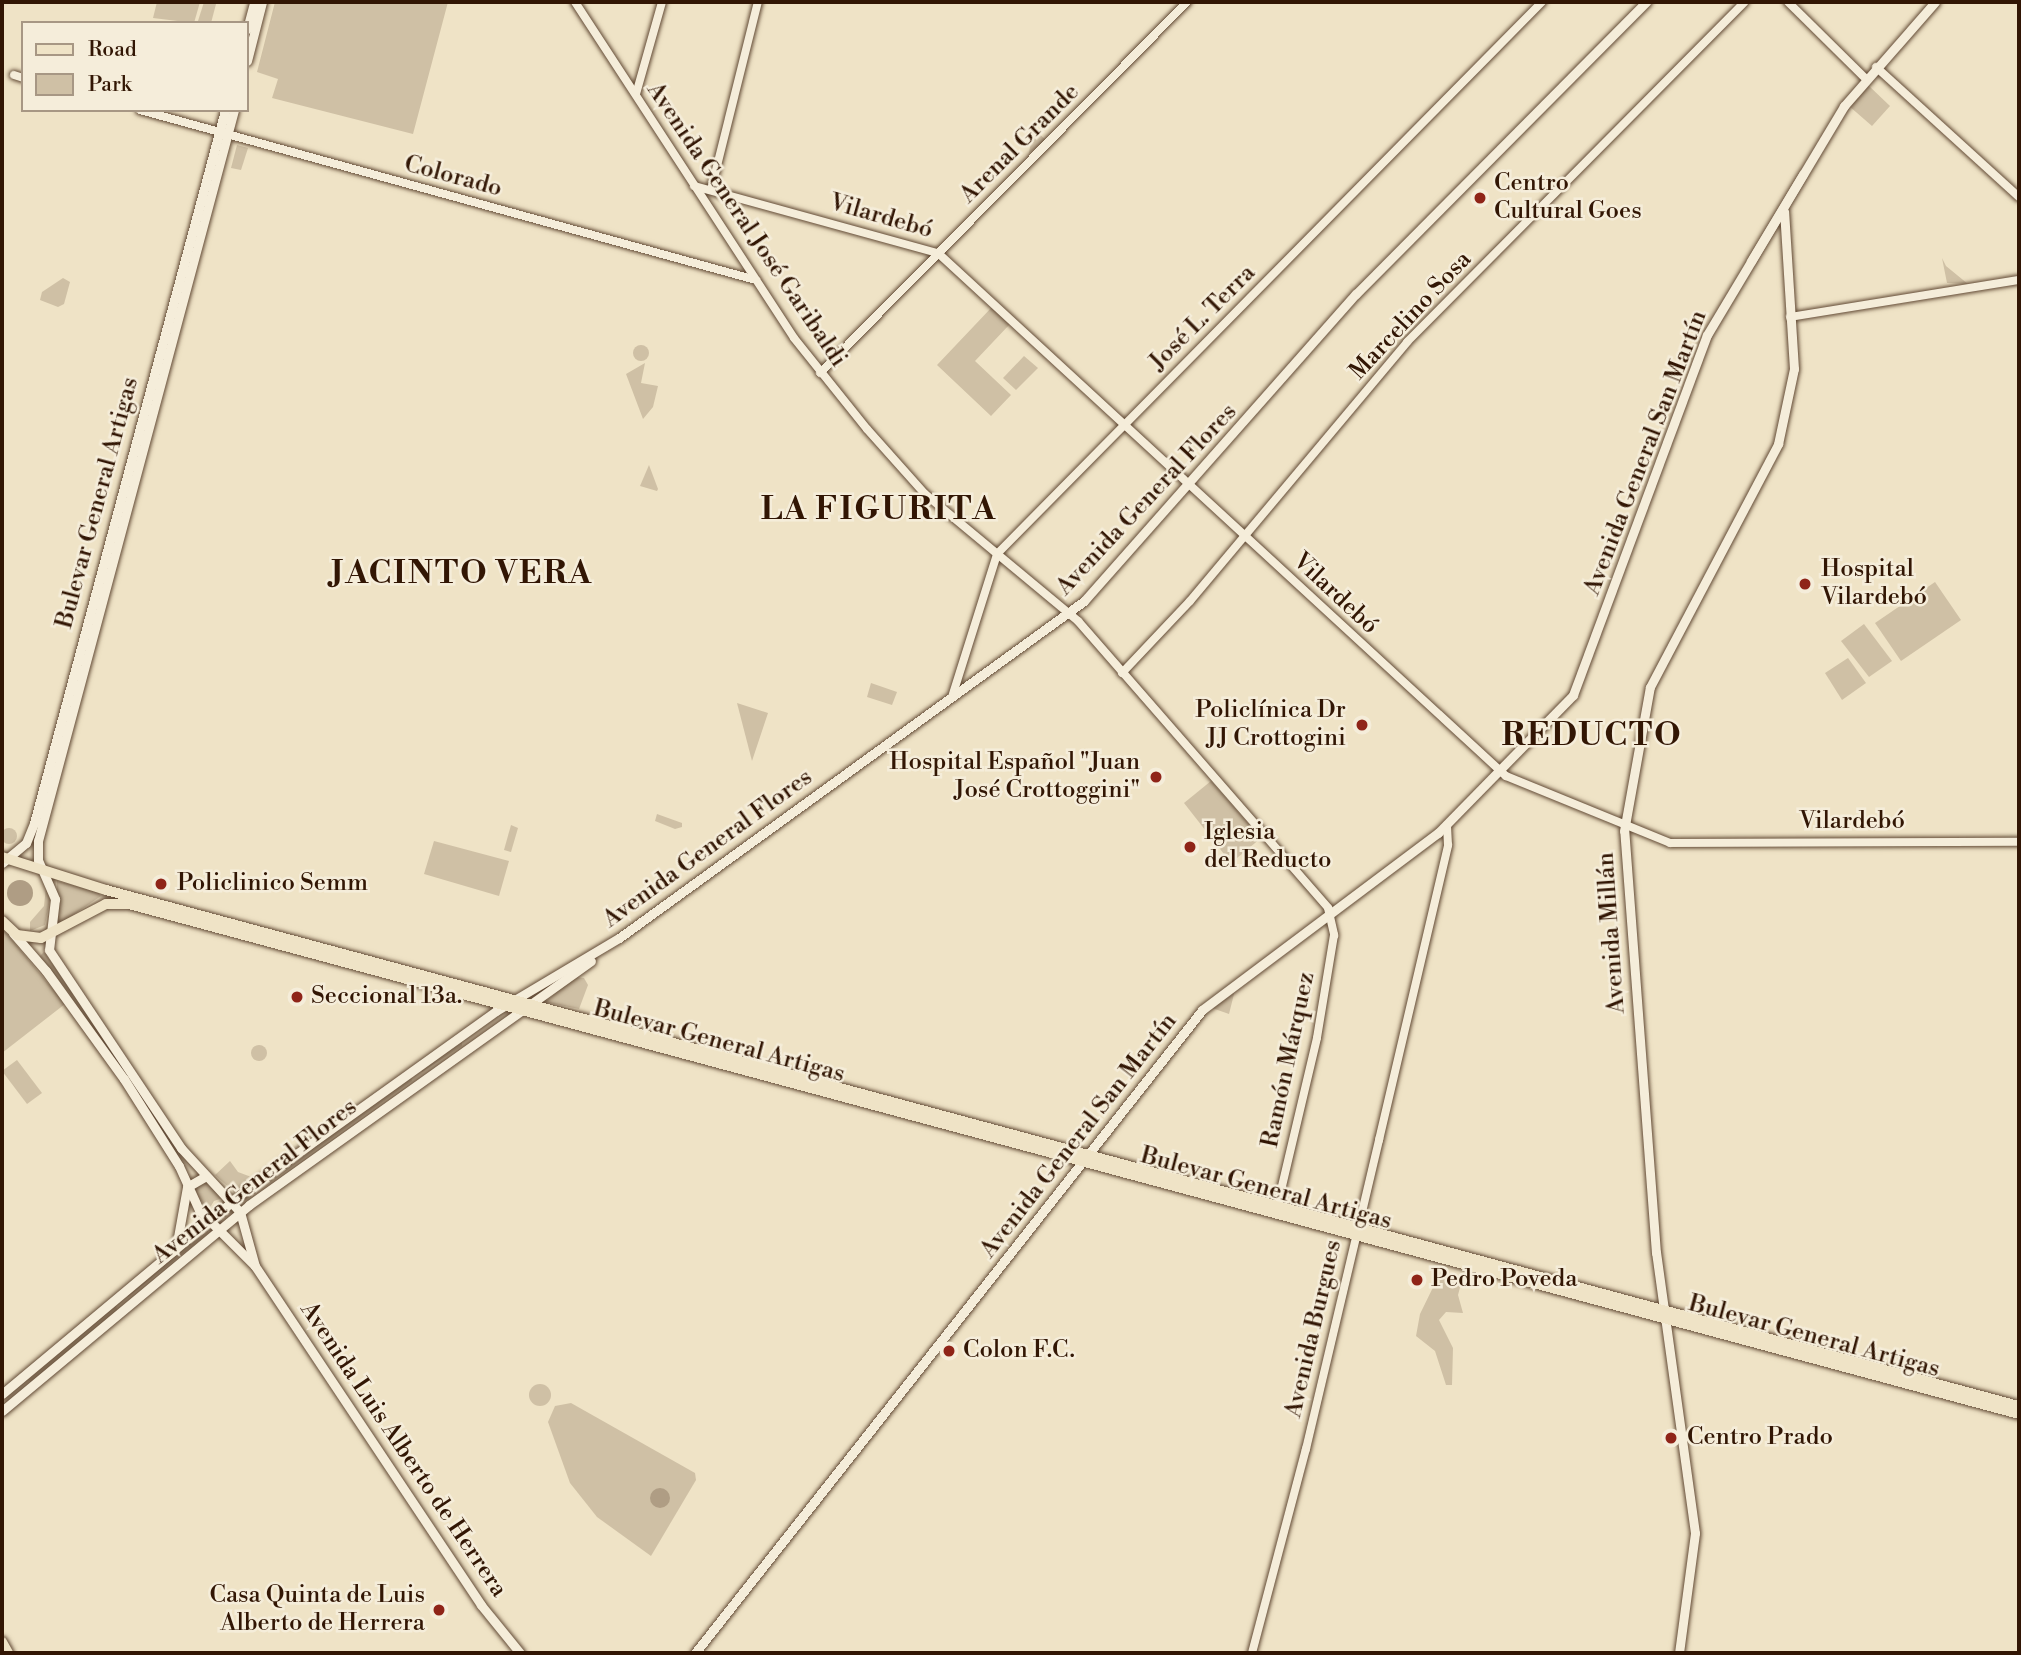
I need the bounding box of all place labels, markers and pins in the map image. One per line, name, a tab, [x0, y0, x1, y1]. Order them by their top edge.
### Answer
place label: Centro Cultural Goes	[1494, 170, 1642, 226]
marker: Centro Cultural Goes	[1472, 190, 1488, 206]
place label: Hospital Vilardebó	[1821, 556, 1927, 612]
marker: Hospital Vilardebó	[1795, 574, 1815, 594]
place label: Policlínica Dr JJ Crottogini	[1195, 697, 1346, 753]
marker: Policlínica Dr JJ Crottogini	[1352, 715, 1372, 735]
place label: Hospital Español "Juan José Crottoggini"	[889, 749, 1140, 805]
marker: Hospital Español "Juan José Crottoggini"	[1146, 767, 1166, 787]
place label: Iglesia del Reducto	[1204, 819, 1331, 875]
marker: Iglesia del Reducto	[1182, 839, 1198, 855]
place label: Policlinico Semm	[177, 870, 368, 898]
marker: Policlinico Semm	[151, 874, 171, 894]
place label: Seccional 13a.	[311, 983, 462, 1011]
marker: Seccional 13a.	[289, 989, 305, 1005]
place label: Pedro Poveda	[1431, 1266, 1577, 1294]
marker: Pedro Poveda	[1409, 1272, 1425, 1288]
place label: Colon F.C.	[963, 1337, 1075, 1365]
marker: Colon F.C.	[941, 1343, 957, 1359]
place label: Centro Prado	[1687, 1424, 1833, 1452]
marker: Centro Prado	[1661, 1428, 1681, 1448]
place label: Casa Quinta de Luis Alberto de Herrera	[209, 1582, 425, 1638]
marker: Casa Quinta de Luis Alberto de Herrera	[431, 1602, 447, 1618]

